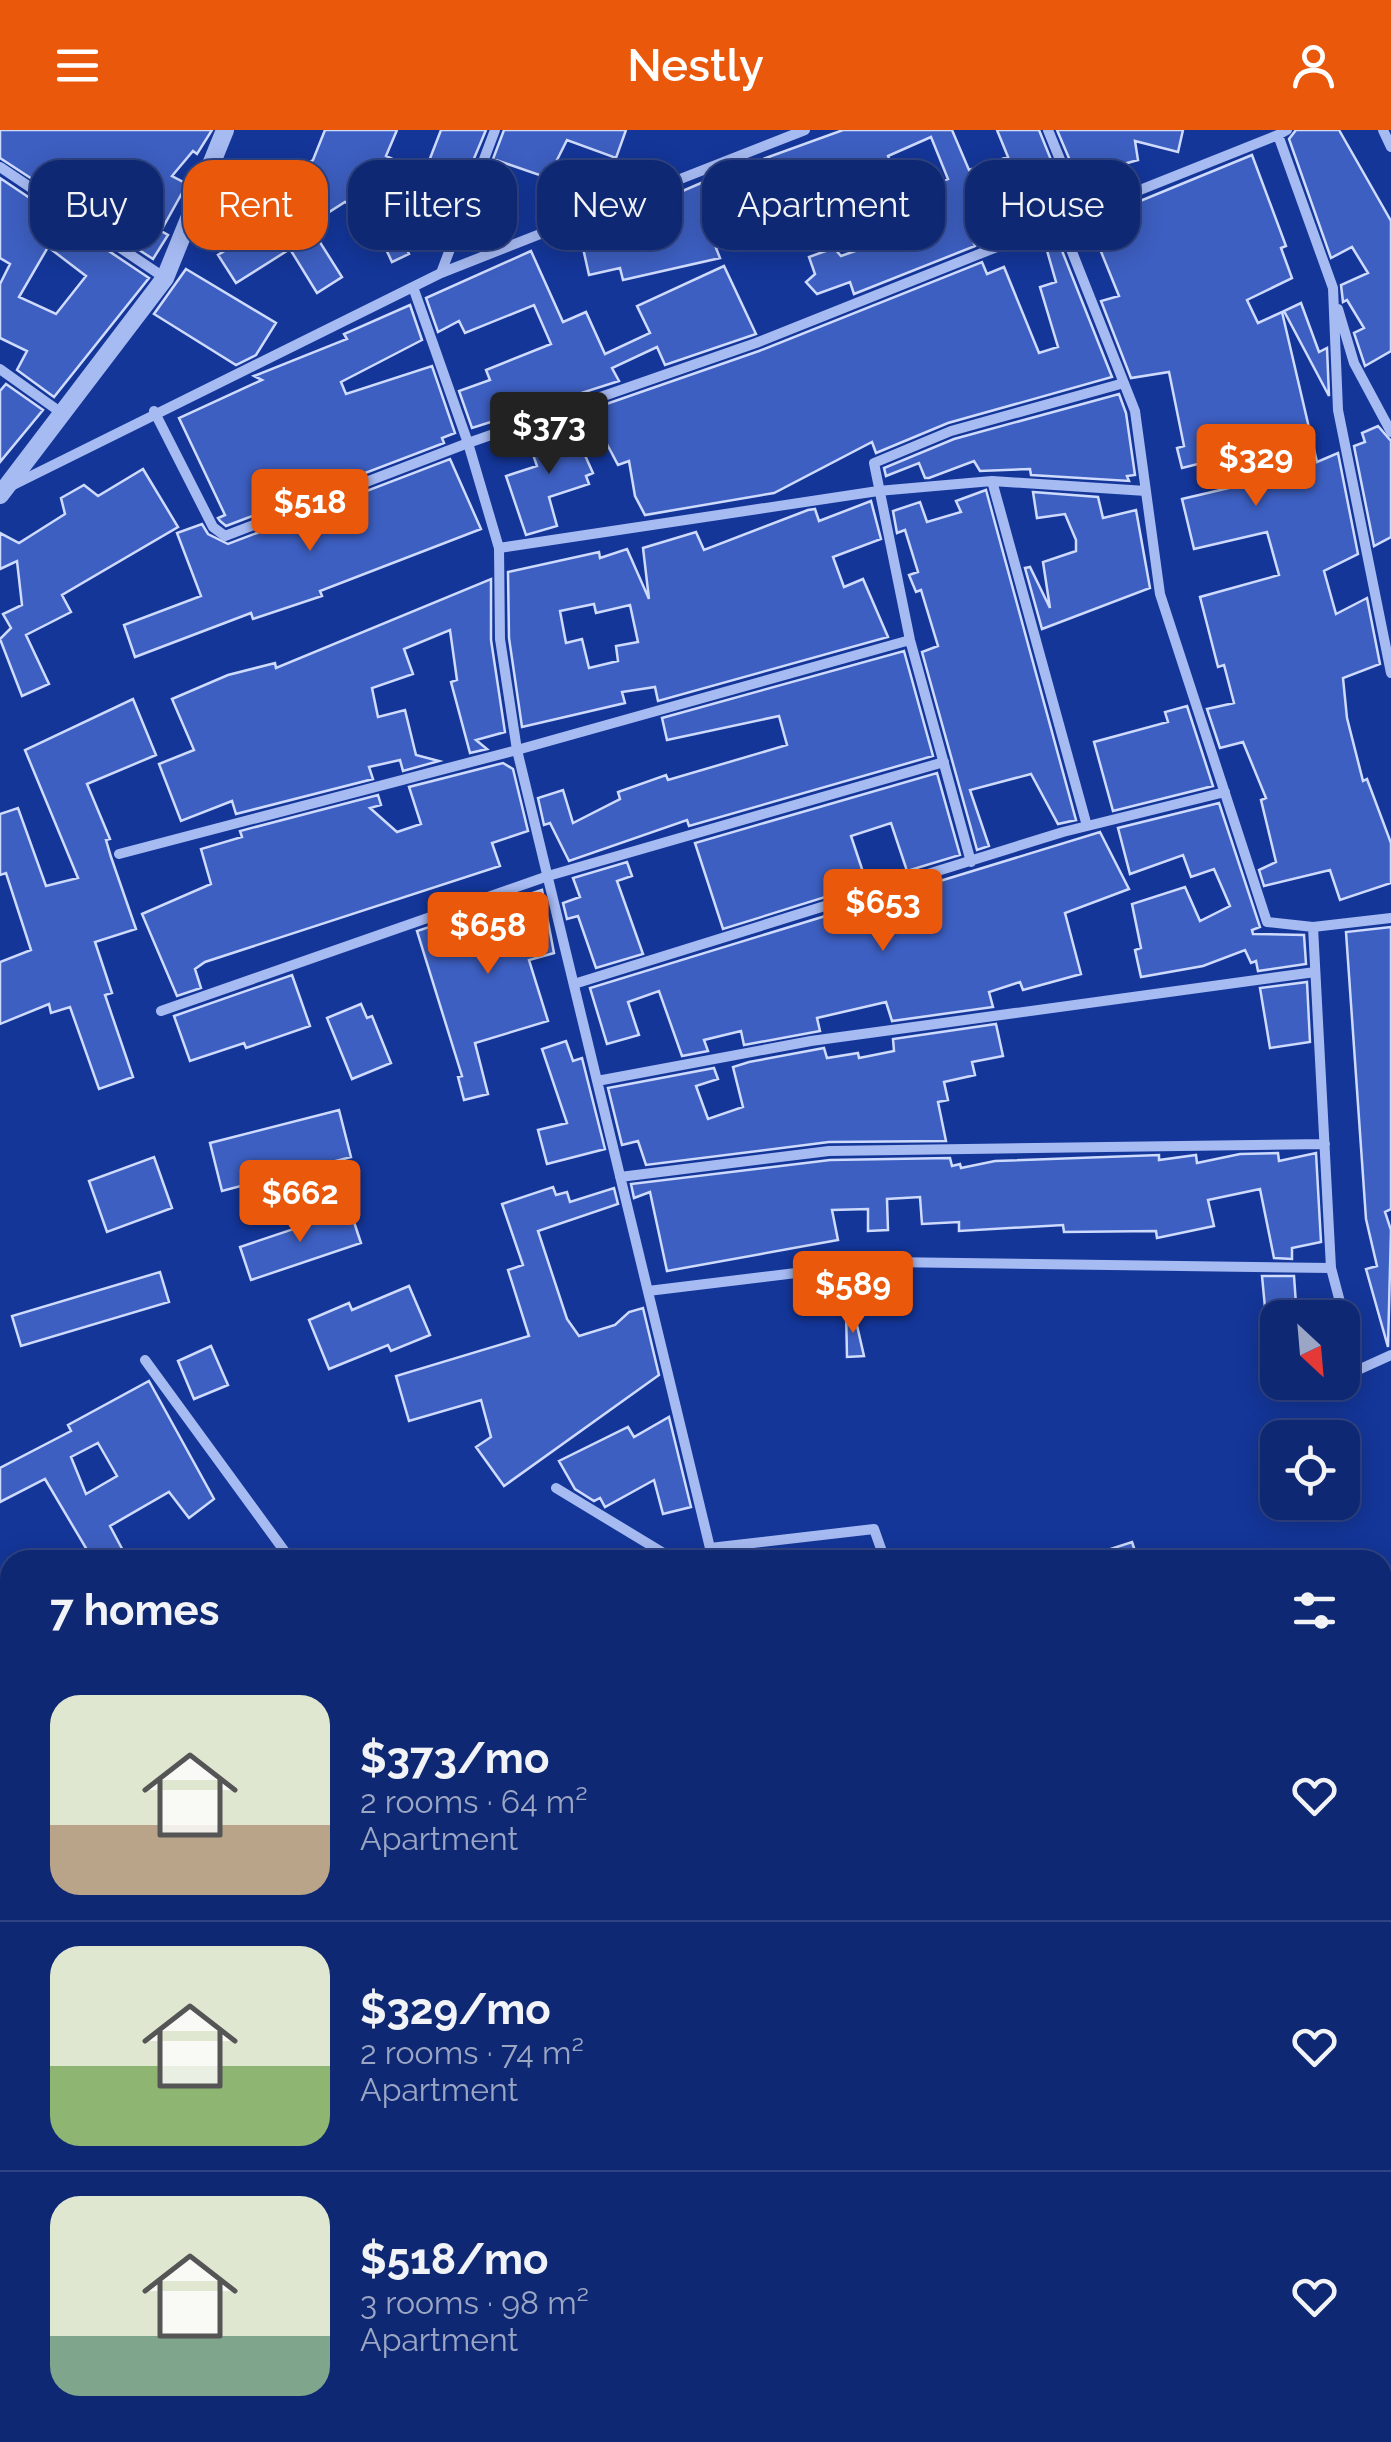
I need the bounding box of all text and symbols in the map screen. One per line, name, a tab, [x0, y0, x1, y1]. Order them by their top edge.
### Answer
icon: menu	[50, 38, 105, 93]
icon: person	[1286, 38, 1341, 93]
text: Nestly	[627, 39, 764, 92]
chip: Buy	[30, 160, 163, 250]
chip: Rent	[183, 160, 328, 250]
chip: Filters	[348, 160, 517, 250]
chip: New	[537, 160, 682, 250]
chip: Apartment	[702, 160, 945, 250]
chip: House	[965, 160, 1140, 250]
pin: $373	[490, 392, 608, 477]
text: $373	[512, 406, 586, 443]
pin: $329	[1197, 424, 1315, 509]
text: $329	[1219, 438, 1293, 475]
pin: $518	[251, 469, 369, 554]
text: $518	[273, 483, 347, 520]
pin: $653	[824, 869, 942, 954]
text: $653	[845, 883, 921, 920]
pin: $658	[429, 892, 547, 977]
text: $658	[450, 906, 526, 943]
pin: $662	[241, 1160, 359, 1245]
text: $662	[261, 1174, 339, 1211]
pin: $589	[794, 1251, 912, 1336]
text: $589	[815, 1265, 891, 1302]
north arrow	[1260, 1300, 1360, 1400]
map controls	[1260, 1300, 1360, 1520]
button: locate	[1260, 1420, 1360, 1520]
icon: filters	[1287, 1583, 1342, 1638]
text: 7 homes	[50, 1586, 219, 1635]
text: $373/mo	[360, 1734, 549, 1783]
icon: home	[130, 1735, 250, 1855]
icon: heart	[1287, 1768, 1342, 1823]
text: 2 rooms · 64 m²	[360, 1783, 588, 1820]
text: Apartment	[360, 1820, 518, 1857]
text: $329/mo	[360, 1985, 551, 2034]
icon: home	[130, 1986, 250, 2106]
icon: heart	[1287, 2019, 1342, 2074]
text: 2 rooms · 74 m²	[360, 2034, 584, 2071]
text: Apartment	[360, 2071, 518, 2108]
text: $518/mo	[360, 2235, 549, 2284]
icon: home	[130, 2236, 250, 2356]
icon: heart	[1287, 2269, 1342, 2324]
text: 3 rooms · 98 m²	[360, 2284, 589, 2321]
text: Apartment	[360, 2321, 518, 2358]

